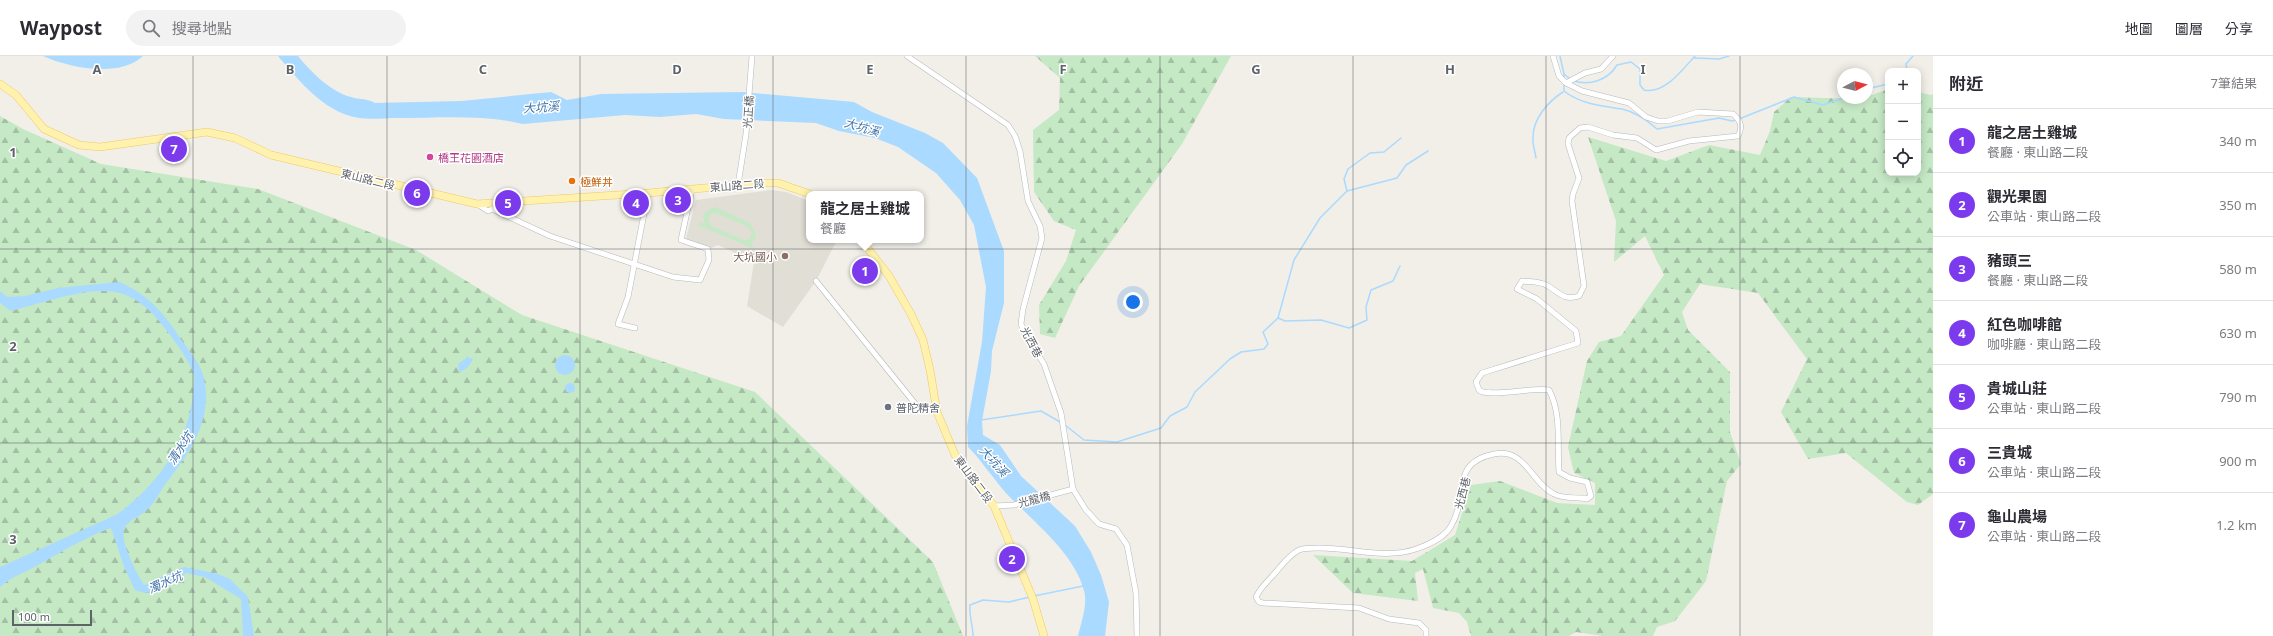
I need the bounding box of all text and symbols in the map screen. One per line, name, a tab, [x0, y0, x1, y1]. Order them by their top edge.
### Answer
search box	[126, 10, 406, 46]
text: Waypost	[20, 15, 102, 41]
icon: search	[140, 17, 162, 39]
text: 搜尋地點	[172, 18, 232, 38]
text: 地圖	[2125, 19, 2153, 38]
text: 圖層	[2175, 19, 2203, 38]
text: 分享	[2225, 19, 2253, 38]
text: A	[93, 60, 102, 78]
text: B	[286, 60, 294, 78]
text: C	[479, 60, 487, 78]
text: D	[672, 60, 682, 78]
text: E	[866, 60, 874, 78]
text: F	[1059, 60, 1067, 78]
text: G	[1251, 60, 1261, 78]
text: H	[1445, 60, 1455, 78]
text: I	[1640, 60, 1646, 78]
north arrow	[1837, 68, 1873, 104]
map controls	[1885, 68, 1921, 176]
button: +	[1885, 68, 1921, 104]
text: 附近	[1949, 72, 1983, 95]
text: 7筆結果	[2211, 74, 2257, 92]
street label: 光正橋	[739, 95, 757, 129]
water label: 大坑溪	[522, 97, 562, 117]
button: −	[1885, 104, 1921, 140]
water label: 大坑溪	[842, 114, 884, 141]
text: 龍之居土雞城	[1987, 122, 2077, 142]
text: 1	[1958, 132, 1966, 150]
text: 340 m	[2219, 132, 2257, 150]
pin: 7	[161, 134, 187, 164]
button: locate	[1885, 140, 1921, 176]
text: 1	[9, 143, 17, 161]
text: 餐廳 · 東山路二段	[1987, 143, 2088, 161]
place label: 橋王花園酒店	[438, 150, 504, 165]
marker: 橋王花園酒店	[425, 152, 435, 162]
street label: 東山路二段	[340, 165, 396, 193]
place label: 極鮮丼	[580, 174, 613, 189]
marker: 極鮮丼	[567, 176, 577, 186]
street label: 東山路二段	[709, 176, 765, 194]
pin: 6	[404, 178, 430, 208]
pin: 3	[665, 185, 691, 215]
text: 觀光果園	[1987, 186, 2047, 206]
pin: 5	[495, 188, 521, 218]
pin: 4	[623, 188, 649, 218]
popup	[806, 191, 924, 243]
text: 2	[1958, 196, 1966, 214]
text: 350 m	[2219, 196, 2257, 214]
text: 龍之居土雞城	[820, 198, 910, 218]
text: 公車站 · 東山路二段	[1987, 207, 2101, 225]
text: 餐廳	[820, 219, 846, 237]
place label: 大坑國小	[733, 249, 777, 264]
text: 豬頭三	[1987, 250, 2032, 270]
marker: 大坑國小	[780, 251, 790, 261]
pin: 1	[852, 256, 878, 286]
text: 3	[1958, 260, 1966, 278]
text: 580 m	[2219, 260, 2257, 278]
text: 餐廳 · 東山路二段	[1987, 271, 2088, 289]
your location	[1123, 292, 1143, 312]
text: 紅色咖啡館	[1987, 314, 2062, 334]
street label: 光西巷	[1018, 324, 1046, 360]
text: 4	[1958, 324, 1966, 342]
text: 630 m	[2219, 324, 2257, 342]
text: 咖啡廳 · 東山路二段	[1987, 335, 2101, 353]
text: 2	[9, 337, 17, 355]
text: 貴城山莊	[1987, 378, 2047, 398]
text: 5	[1958, 388, 1966, 406]
text: 790 m	[2219, 388, 2257, 406]
text: 公車站 · 東山路二段	[1987, 399, 2101, 417]
place label: 普陀精舍	[896, 400, 940, 415]
marker: 普陀精舍	[883, 402, 893, 412]
water label: 清水坑	[163, 427, 198, 468]
water label: 大坑溪	[976, 442, 1014, 482]
text: 三貴城	[1987, 442, 2032, 462]
text: 6	[1958, 452, 1966, 470]
text: 900 m	[2219, 452, 2257, 470]
street label: 東山路二段	[951, 453, 997, 505]
text: 公車站 · 東山路二段	[1987, 463, 2101, 481]
street label: 光西巷	[1451, 475, 1473, 511]
street label: 光龍橋	[1016, 487, 1052, 511]
text: 龜山農場	[1987, 506, 2047, 526]
text: 7	[1958, 516, 1966, 534]
text: 1.2 km	[2216, 516, 2257, 534]
text: 公車站 · 東山路二段	[1987, 527, 2101, 545]
text: 3	[9, 530, 17, 548]
pin: 2	[999, 544, 1025, 574]
water label: 濁水坑	[145, 566, 187, 597]
scale bar	[12, 608, 92, 627]
text: 100 m	[18, 609, 50, 624]

